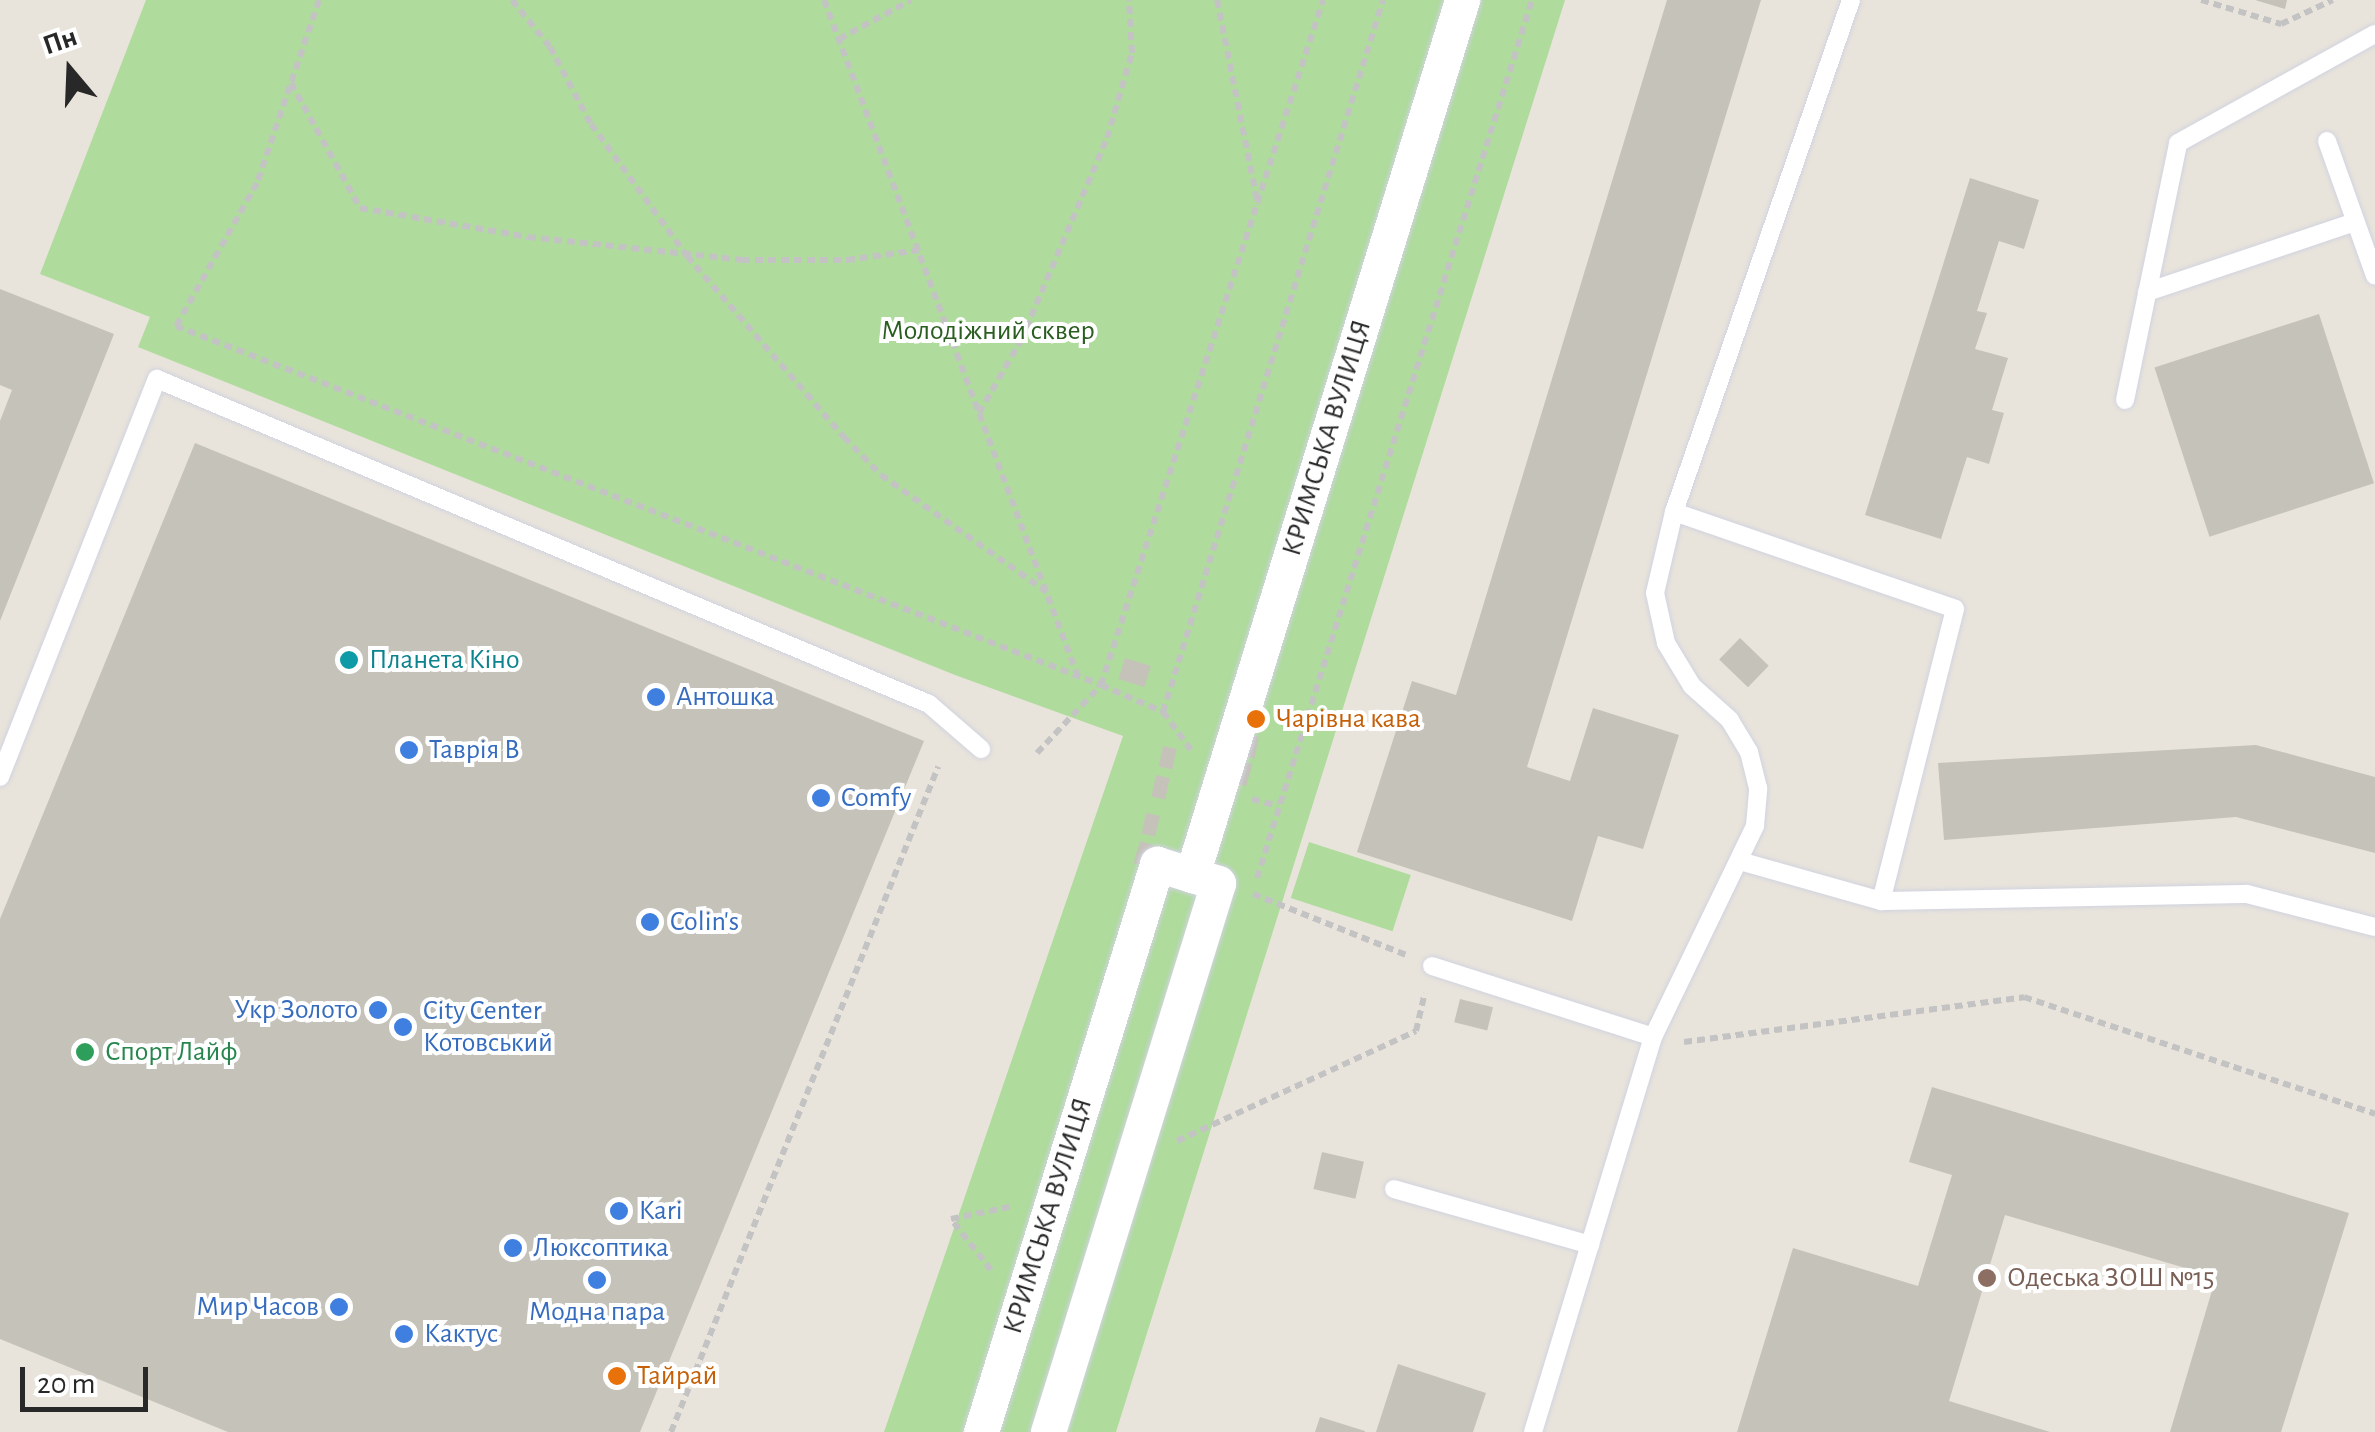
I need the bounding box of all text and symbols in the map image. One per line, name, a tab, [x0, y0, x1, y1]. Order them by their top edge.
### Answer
north arrow	[20, 20, 120, 120]
text: Пн	[40, 23, 81, 60]
park label: Молодіжний сквер	[881, 314, 1095, 348]
street label: КРИМСЬКА ВУЛИЦЯ	[1275, 316, 1379, 560]
place label: Планета Кіно	[369, 643, 519, 677]
marker: Планета Кіно	[338, 649, 360, 671]
place label: Антошка	[676, 680, 775, 714]
marker: Антошка	[645, 686, 667, 708]
place label: Чарівна кава	[1276, 702, 1421, 736]
marker: Чарівна кава	[1245, 708, 1267, 730]
place label: Таврія В	[429, 733, 520, 767]
marker: Таврія В	[398, 739, 420, 761]
place label: Comfy	[841, 781, 912, 815]
marker: Comfy	[810, 787, 832, 809]
place label: Colin's	[670, 905, 739, 939]
marker: Colin's	[639, 911, 661, 933]
place label: Укр Золото	[234, 993, 358, 1027]
place label: City Center Котовський	[423, 994, 553, 1060]
marker: Укр Золото	[367, 999, 389, 1021]
marker: City Center Котовський	[392, 1016, 414, 1038]
place label: Спорт Лайф	[105, 1035, 237, 1069]
marker: Спорт Лайф	[74, 1041, 96, 1063]
street label: КРИМСЬКА ВУЛИЦЯ	[996, 1094, 1100, 1338]
place label: Kari	[639, 1194, 683, 1228]
marker: Kari	[608, 1200, 630, 1222]
place label: Люксоптика	[533, 1231, 669, 1265]
marker: Люксоптика	[502, 1237, 524, 1259]
place label: Одеська ЗОШ №15	[2007, 1261, 2214, 1295]
marker: Одеська ЗОШ №15	[1976, 1267, 1998, 1289]
marker: Модна пара	[586, 1269, 608, 1291]
place label: Мир Часов	[196, 1290, 319, 1324]
place label: Модна пара	[529, 1295, 665, 1329]
marker: Мир Часов	[328, 1296, 350, 1318]
place label: Кактус	[424, 1317, 498, 1351]
marker: Кактус	[393, 1323, 415, 1345]
scale bar	[25, 1347, 152, 1409]
place label: Тайрай	[637, 1359, 717, 1393]
marker: Тайрай	[606, 1365, 628, 1387]
text: 20 m	[37, 1369, 95, 1399]

